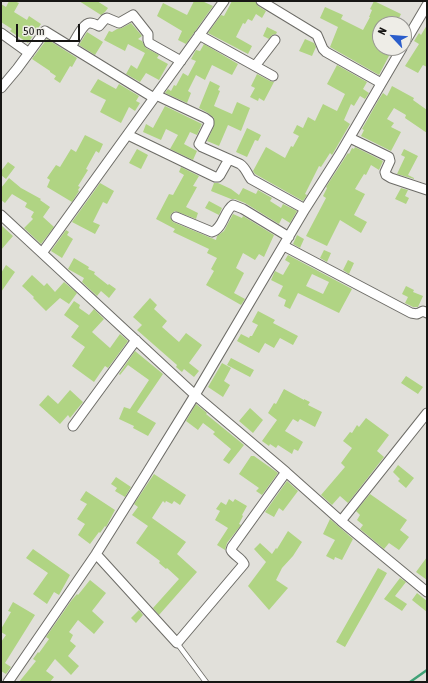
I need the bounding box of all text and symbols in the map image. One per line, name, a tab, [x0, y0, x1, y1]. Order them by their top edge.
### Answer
scale bar	[18, 16, 82, 42]
north arrow	[372, 16, 412, 56]
text: 50 m	[23, 24, 45, 38]
text: N	[375, 26, 389, 37]

